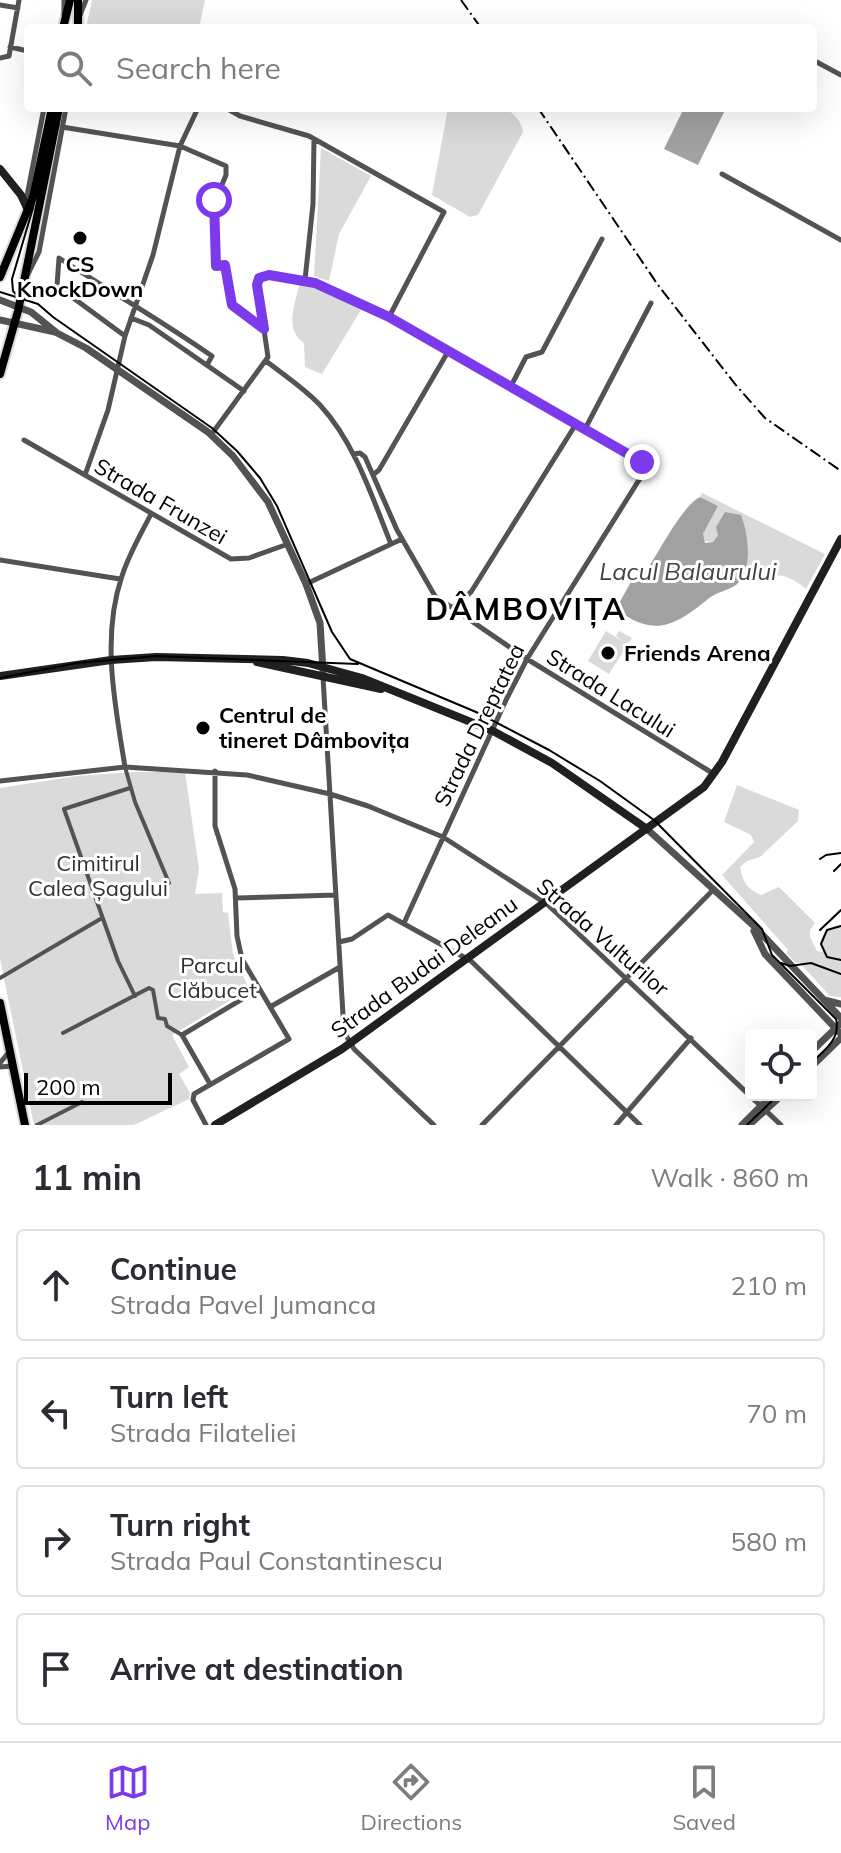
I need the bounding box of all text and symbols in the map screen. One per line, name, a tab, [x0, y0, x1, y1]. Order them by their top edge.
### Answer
search box	[24, 24, 817, 112]
icon: search	[52, 46, 96, 90]
text: Search here	[116, 49, 281, 87]
route start	[196, 182, 232, 218]
marker: CS KnockDown	[71, 229, 89, 247]
place label: CS KnockDown	[17, 250, 143, 303]
route end	[624, 444, 660, 480]
street label: Strada Frunzei	[90, 452, 232, 550]
water label: Lacul Balaurului	[599, 556, 777, 586]
district label: DÂMBOVIȚA	[425, 590, 627, 629]
street label: Strada Dreptatea	[427, 639, 531, 811]
place label: Friends Arena	[624, 639, 771, 667]
street label: Strada Lacului	[541, 642, 681, 744]
marker: Friends Arena	[599, 644, 617, 662]
place label: Centrul de tineret Dâmbovița	[219, 701, 410, 754]
marker: Centrul de tineret Dâmbovița	[194, 719, 212, 737]
park label: Cimitirul Calea Șagului	[28, 849, 168, 902]
street label: Strada Vulturilor	[531, 872, 675, 1002]
street label: Strada Budai Deleanu	[325, 890, 523, 1044]
park label: Parcul Clăbucet	[167, 951, 257, 1004]
map controls	[745, 1029, 817, 1101]
button: locate	[745, 1029, 817, 1101]
scale bar	[24, 1069, 172, 1105]
text: 200 m	[36, 1073, 101, 1101]
text: 11 min	[32, 1156, 142, 1199]
text: Walk · 860 m	[650, 1161, 809, 1194]
text: Continue	[110, 1250, 237, 1288]
icon: ahead	[34, 1263, 78, 1307]
text: 210 m	[731, 1269, 807, 1302]
text: Strada Pavel Jumanca	[110, 1288, 376, 1321]
text: Turn left	[110, 1378, 228, 1416]
icon: left	[34, 1391, 78, 1435]
text: 70 m	[746, 1397, 807, 1430]
text: Strada Filateliei	[110, 1416, 297, 1449]
text: Turn right	[110, 1506, 250, 1544]
icon: right	[34, 1519, 78, 1563]
text: 580 m	[731, 1525, 807, 1558]
text: Strada Paul Constantinescu	[110, 1544, 443, 1577]
icon: arrive	[34, 1647, 78, 1691]
text: Arrive at destination	[110, 1650, 404, 1688]
tab: Map	[105, 1760, 150, 1836]
tab: Directions	[361, 1760, 462, 1836]
tab: Saved	[672, 1760, 736, 1836]

